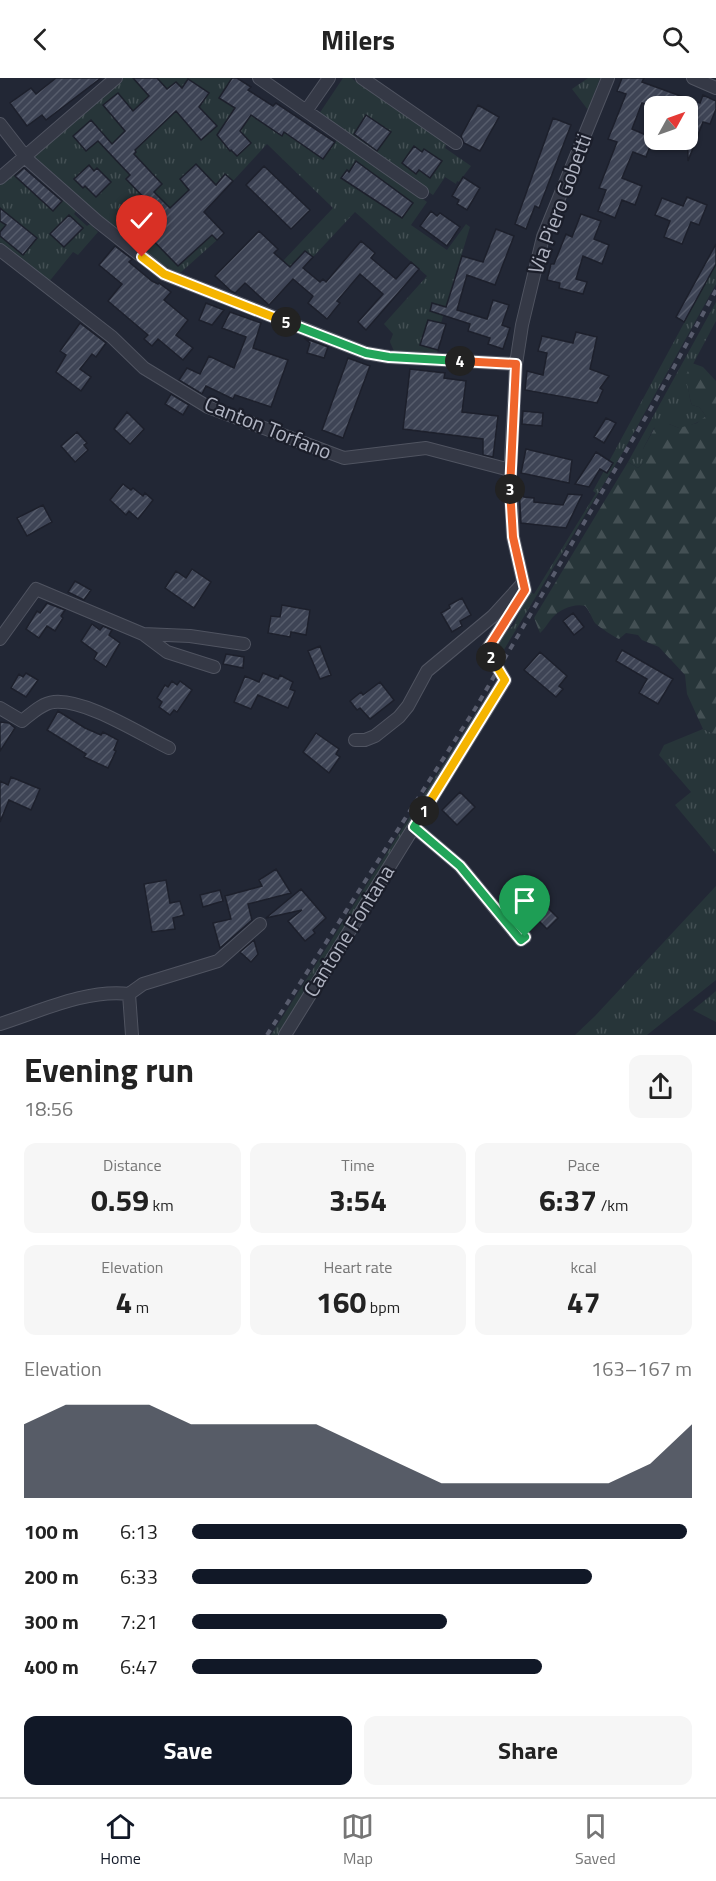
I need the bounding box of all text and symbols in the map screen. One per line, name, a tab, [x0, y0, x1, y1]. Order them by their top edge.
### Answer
text: Milers	[321, 19, 395, 60]
icon: back	[24, 23, 57, 56]
icon: search	[659, 23, 692, 56]
north arrow	[644, 96, 698, 150]
map controls	[644, 96, 698, 150]
street label: Via Piero Gobetti	[519, 129, 599, 278]
pin	[116, 195, 167, 257]
icon: check	[125, 204, 158, 237]
pin: 5	[271, 307, 301, 337]
text: 5	[282, 310, 290, 334]
pin: 4	[445, 346, 475, 376]
text: 4	[456, 349, 464, 373]
street label: Canton Torfano	[200, 387, 337, 467]
pin: 3	[495, 474, 525, 504]
text: 3	[506, 477, 514, 501]
pin: 2	[476, 642, 506, 672]
text: 2	[487, 645, 495, 669]
pin: 1	[409, 796, 439, 826]
text: 1	[420, 799, 428, 823]
street label: Cantone Fontana	[295, 858, 402, 1003]
pin	[499, 875, 550, 937]
icon: arrive	[508, 884, 541, 917]
text: Evening run	[24, 1045, 194, 1095]
button: share	[629, 1055, 692, 1118]
text: 18:56	[24, 1093, 73, 1124]
text: Distance	[103, 1153, 162, 1177]
text: Time	[341, 1153, 375, 1177]
text: Pace	[567, 1153, 600, 1177]
text: 0.59	[91, 1177, 149, 1223]
text: 3:54	[329, 1177, 387, 1223]
text: 6:37	[539, 1177, 597, 1223]
text: km	[149, 1193, 174, 1217]
text: /km	[597, 1193, 628, 1217]
text: Elevation	[101, 1255, 163, 1279]
text: Heart rate	[324, 1255, 392, 1279]
text: kcal	[571, 1255, 597, 1279]
text: 4	[115, 1279, 132, 1325]
text: 160	[316, 1279, 366, 1325]
text: 47	[567, 1279, 600, 1325]
text: m	[132, 1295, 149, 1319]
text: bpm	[366, 1295, 400, 1319]
text: Elevation	[24, 1353, 102, 1384]
text: 163–167 m	[591, 1353, 692, 1384]
text: 100 m	[24, 1516, 79, 1547]
text: 6:13	[120, 1516, 158, 1547]
text: 200 m	[24, 1561, 79, 1592]
text: 6:33	[120, 1561, 158, 1592]
text: 300 m	[24, 1606, 79, 1637]
text: 7:21	[120, 1606, 158, 1637]
text: 400 m	[24, 1651, 79, 1682]
text: 6:47	[120, 1651, 158, 1682]
button: Save	[24, 1716, 352, 1785]
button: Share	[364, 1716, 692, 1785]
tab: Home	[100, 1810, 141, 1870]
tab: Map	[341, 1810, 374, 1870]
tab: Saved	[575, 1810, 616, 1870]

